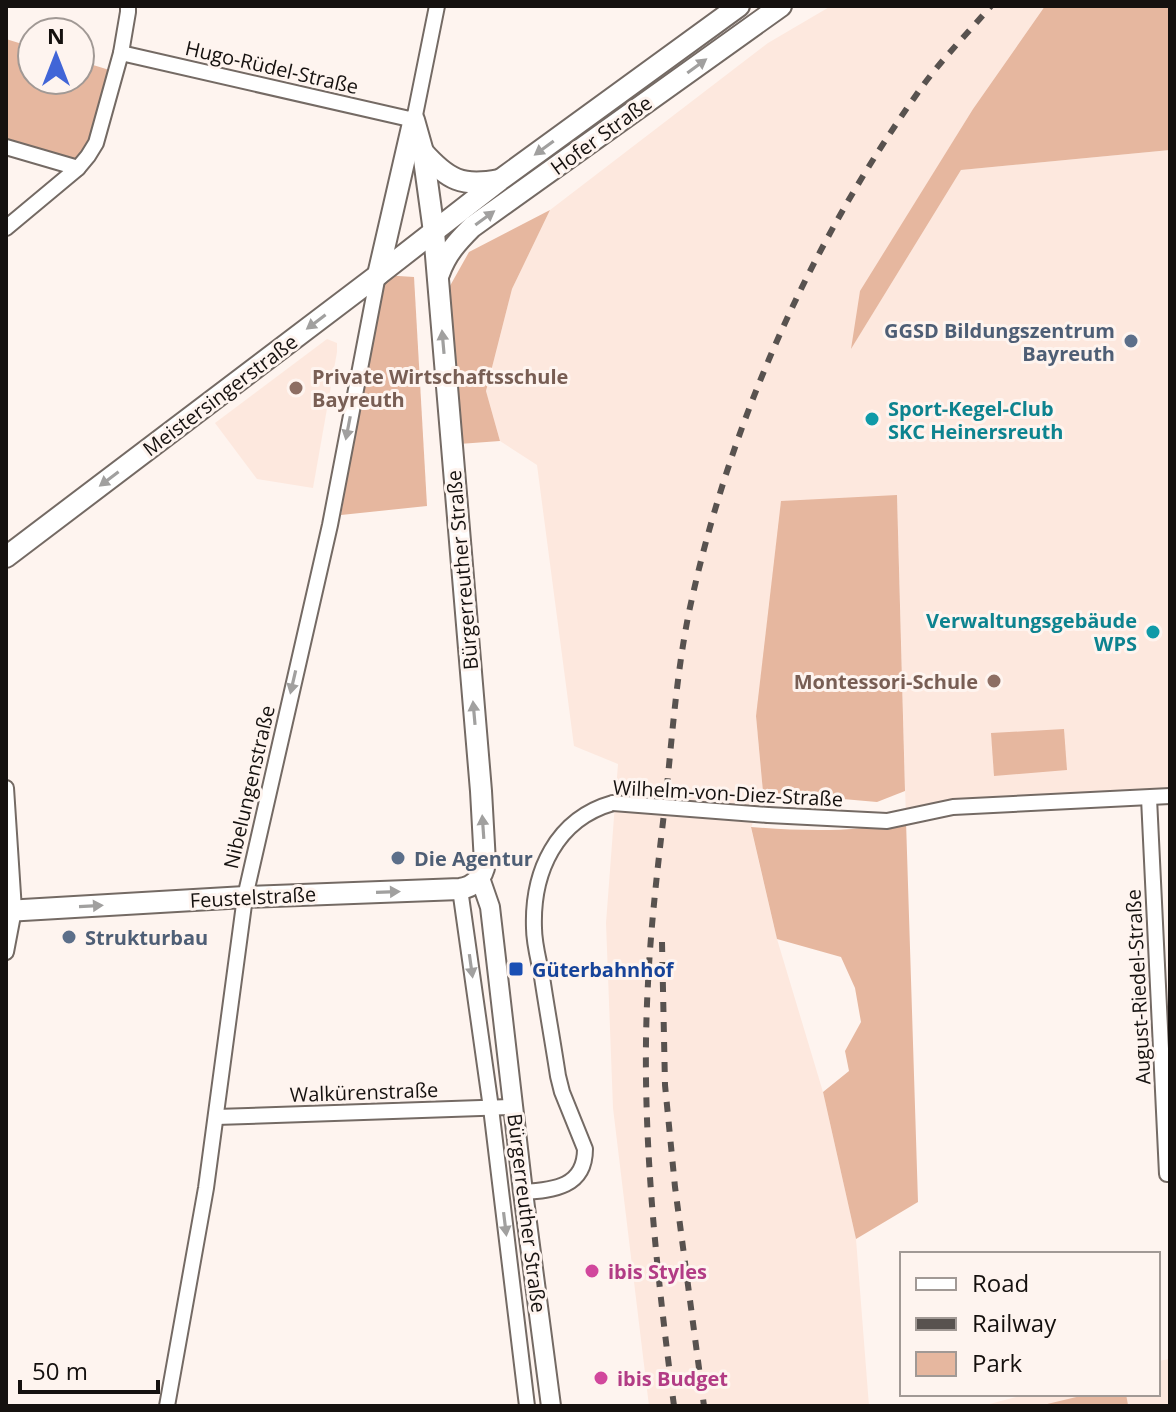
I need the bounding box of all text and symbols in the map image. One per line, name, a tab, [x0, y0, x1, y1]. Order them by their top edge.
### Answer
north arrow	[16, 16, 96, 96]
text: N	[47, 20, 65, 50]
street label: Hugo-Rüdel-Straße	[183, 34, 361, 100]
one-way arrow	[686, 59, 707, 75]
street label: Hofer Straße	[545, 89, 657, 181]
one-way arrow	[533, 140, 554, 156]
one-way arrow	[475, 211, 496, 226]
one-way arrow	[306, 314, 326, 330]
place label: GGSD Bildungszentrum Bayreuth	[884, 317, 1115, 367]
street label: Meistersingerstraße	[137, 328, 303, 462]
one-way arrow	[436, 329, 449, 354]
marker: GGSD Bildungszentrum Bayreuth	[1122, 332, 1140, 350]
place label: Private Wirtschaftsschule Bayreuth	[312, 363, 568, 413]
marker: Private Wirtschaftsschule Bayreuth	[287, 379, 305, 397]
place label: Sport-Kegel-Club SKC Heinersreuth	[888, 395, 1063, 445]
marker: Sport-Kegel-Club SKC Heinersreuth	[863, 410, 881, 428]
one-way arrow	[341, 416, 354, 441]
street label: Bürgerreuther Straße	[440, 469, 484, 671]
one-way arrow	[99, 471, 119, 487]
place label: Verwaltungsgebäude WPS	[926, 607, 1137, 657]
marker: Verwaltungsgebäude WPS	[1144, 623, 1162, 641]
place label: Montessori-Schule	[794, 668, 978, 695]
one-way arrow	[286, 670, 299, 695]
marker: Montessori-Schule	[985, 672, 1003, 690]
one-way arrow	[467, 700, 480, 725]
street label: Nibelungenstraße	[217, 703, 281, 871]
street label: Wilhelm-von-Diez-Straße	[612, 773, 844, 813]
one-way arrow	[476, 814, 489, 839]
place label: Die Agentur	[414, 845, 533, 872]
marker: Die Agentur	[389, 849, 407, 867]
street label: Feustelstraße	[189, 880, 317, 914]
one-way arrow	[376, 885, 401, 898]
street label: August-Riedel-Straße	[1119, 889, 1157, 1085]
one-way arrow	[79, 899, 104, 912]
place label: Strukturbau	[85, 924, 208, 951]
marker: Strukturbau	[60, 928, 78, 946]
one-way arrow	[465, 954, 478, 979]
place label: Güterbahnhof	[532, 956, 675, 983]
marker: Güterbahnhof	[507, 960, 525, 978]
street label: Walkürenstraße	[289, 1076, 439, 1108]
street label: Bürgerreuther Straße	[501, 1112, 553, 1314]
one-way arrow	[499, 1212, 512, 1237]
legend	[900, 1252, 1160, 1396]
place label: ibis Styles	[608, 1258, 707, 1285]
marker: ibis Styles	[583, 1262, 601, 1280]
text: Road	[972, 1266, 1029, 1299]
text: Railway	[972, 1306, 1057, 1339]
scale bar	[20, 1344, 158, 1394]
text: Park	[972, 1346, 1023, 1379]
text: 50 m	[32, 1354, 88, 1387]
place label: ibis Budget	[617, 1365, 728, 1392]
marker: ibis Budget	[592, 1369, 610, 1387]

